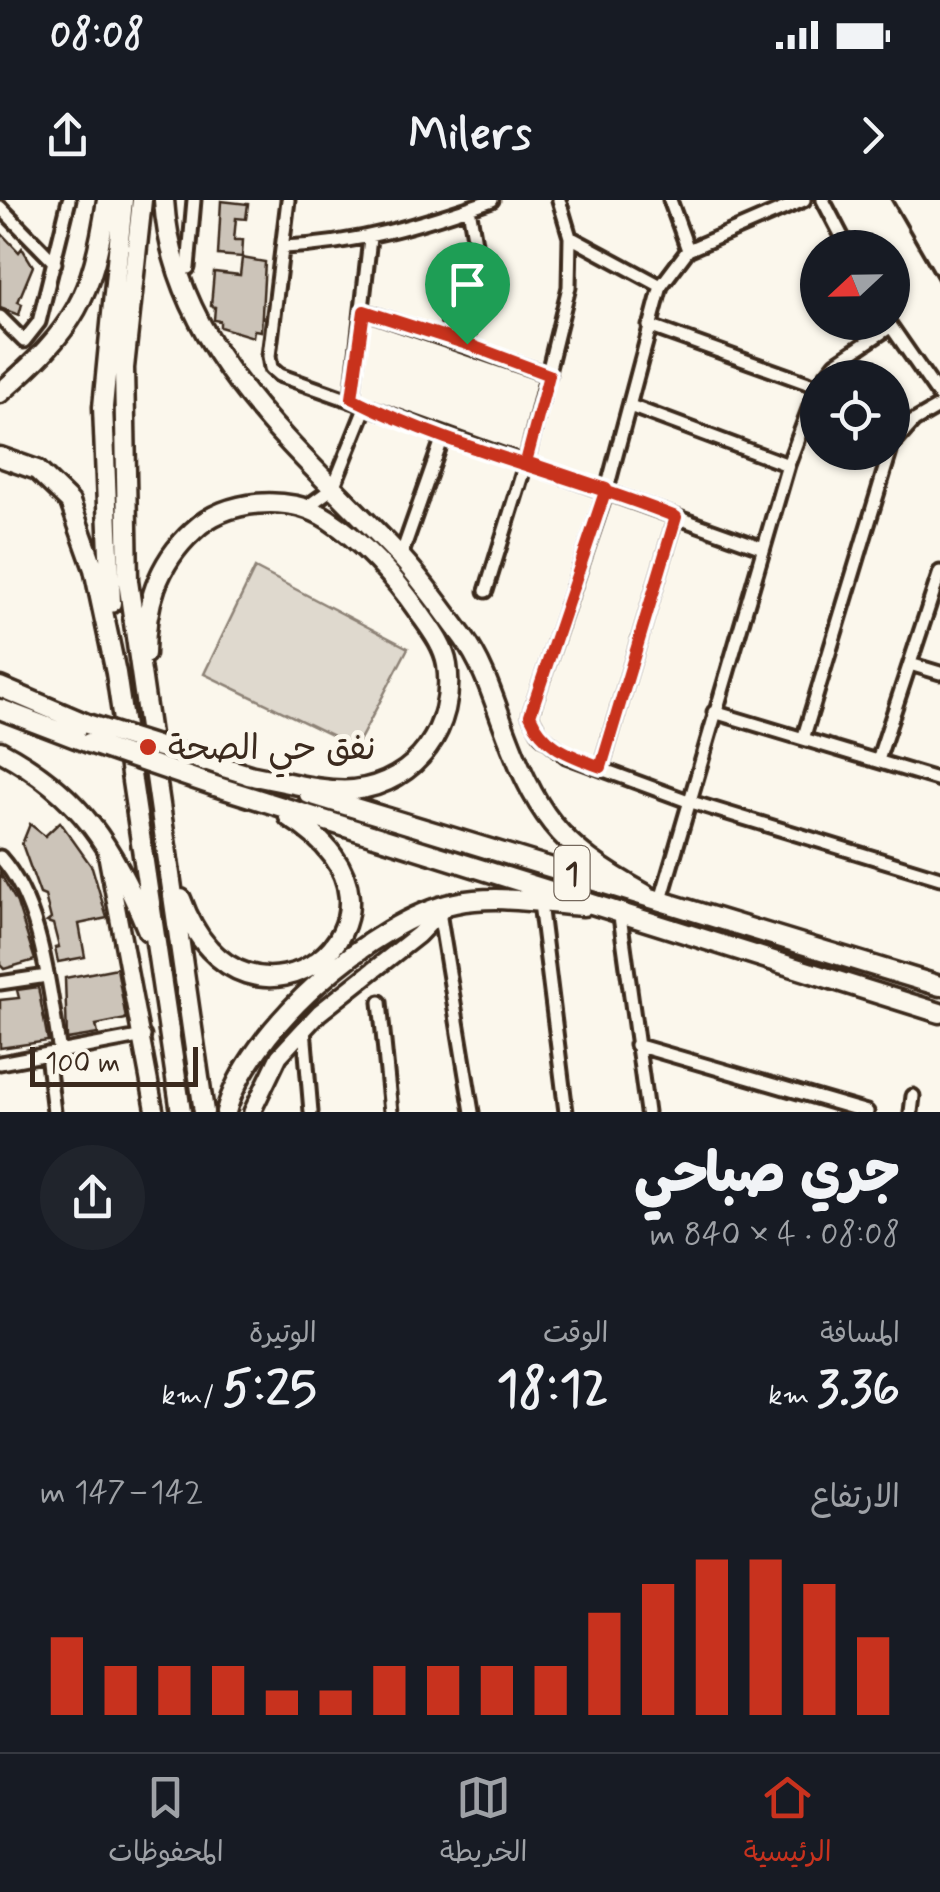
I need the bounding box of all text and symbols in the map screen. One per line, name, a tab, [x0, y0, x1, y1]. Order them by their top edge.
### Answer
text: 08:08	[50, 11, 144, 60]
text: Milers	[408, 106, 532, 165]
icon: share	[40, 108, 95, 163]
icon: forward	[845, 108, 900, 163]
north arrow	[800, 230, 910, 340]
map controls	[800, 230, 910, 470]
pin	[425, 242, 510, 345]
icon: arrive	[440, 257, 495, 312]
button: locate	[800, 360, 910, 470]
place label: نفق حي الصحة	[168, 726, 376, 778]
marker: نفق حي الصحة	[137, 736, 159, 758]
road number: 1	[554, 846, 590, 900]
scale bar	[30, 1042, 198, 1086]
text: 100 m	[45, 1046, 120, 1083]
text: جري صباحي	[634, 1140, 900, 1212]
button: share	[40, 1145, 145, 1250]
text: 08:08 · 4 × 840 m	[650, 1214, 900, 1256]
text: الوتيرة	[249, 1316, 317, 1353]
text: الوقت	[543, 1316, 608, 1353]
text: المسافة	[820, 1316, 900, 1353]
text: 5:25	[222, 1357, 317, 1423]
text: 18:12	[496, 1357, 608, 1423]
text: 3.36	[817, 1357, 900, 1423]
text: /km	[162, 1378, 222, 1415]
text: km	[768, 1378, 817, 1415]
text: 142–147 m	[40, 1472, 203, 1514]
text: الارتفاع	[810, 1477, 900, 1519]
tab: المحفوظات	[108, 1770, 224, 1876]
tab: الخريطة	[440, 1770, 527, 1876]
tab: الرئيسية	[744, 1770, 832, 1876]

